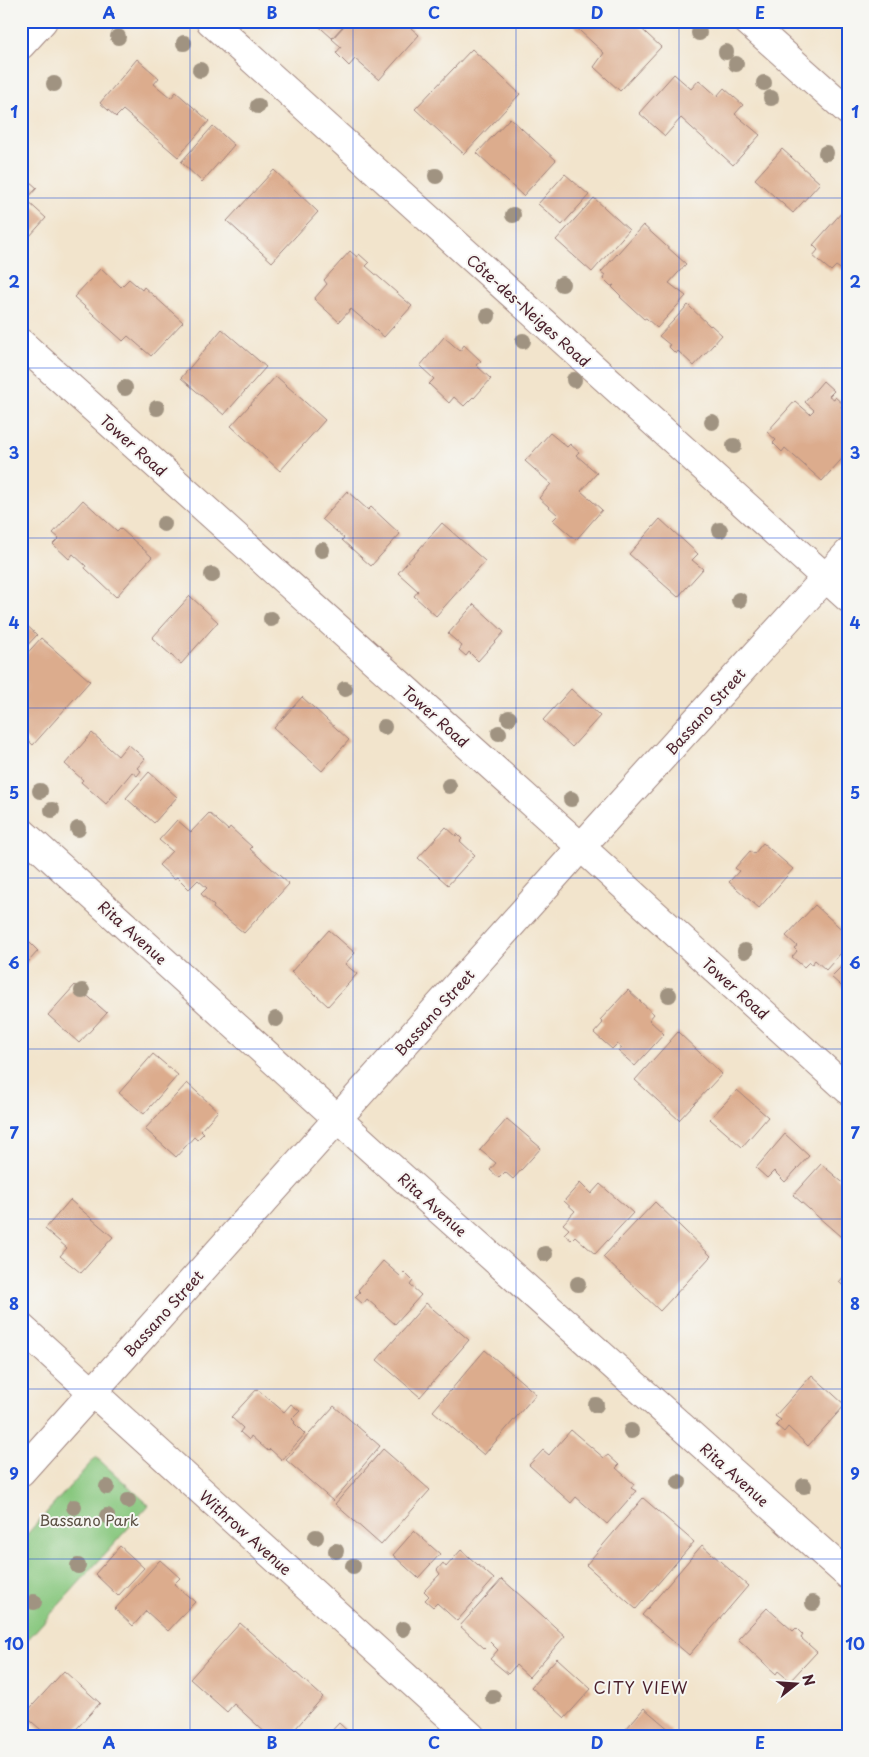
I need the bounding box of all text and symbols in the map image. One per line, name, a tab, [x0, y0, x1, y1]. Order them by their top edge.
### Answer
text: A	[103, 0, 116, 24]
text: B	[267, 0, 278, 24]
text: C	[428, 0, 440, 24]
text: D	[591, 0, 603, 24]
text: E	[755, 0, 765, 24]
text: 1	[10, 99, 18, 123]
text: 1	[851, 99, 859, 123]
street label: Côte-des-Neiges Road	[462, 248, 596, 372]
text: 2	[8, 269, 20, 293]
text: 2	[849, 269, 861, 293]
street label: Tower Road	[95, 409, 173, 481]
text: 3	[9, 440, 19, 464]
text: 3	[850, 440, 860, 464]
text: 4	[9, 610, 20, 634]
text: 4	[850, 610, 861, 634]
street label: Bassano Street	[660, 662, 750, 760]
street label: Tower Road	[397, 680, 475, 752]
text: 5	[9, 780, 19, 804]
text: 5	[850, 780, 860, 804]
street label: Rita Avenue	[93, 895, 173, 969]
text: 6	[8, 950, 20, 974]
text: 6	[849, 950, 861, 974]
street label: Tower Road	[697, 952, 775, 1024]
street label: Bassano Street	[389, 963, 479, 1061]
text: 7	[9, 1120, 19, 1144]
text: 7	[850, 1120, 860, 1144]
street label: Rita Avenue	[393, 1167, 473, 1241]
street label: Bassano Street	[118, 1264, 208, 1362]
text: 8	[9, 1291, 19, 1315]
text: 8	[850, 1291, 860, 1315]
street label: Rita Avenue	[695, 1437, 775, 1511]
text: 9	[9, 1461, 19, 1485]
text: 9	[850, 1461, 860, 1485]
street label: Withrow Avenue	[195, 1484, 297, 1580]
park label: Bassano Park	[39, 1508, 139, 1531]
text: 10	[4, 1631, 24, 1655]
text: 10	[845, 1631, 865, 1655]
north arrow	[772, 1660, 822, 1710]
text: N	[797, 1672, 821, 1688]
district label: CITY VIEW	[594, 1675, 688, 1699]
text: A	[103, 1730, 116, 1754]
text: B	[267, 1730, 278, 1754]
text: C	[428, 1730, 440, 1754]
text: D	[591, 1730, 603, 1754]
text: E	[755, 1730, 765, 1754]

